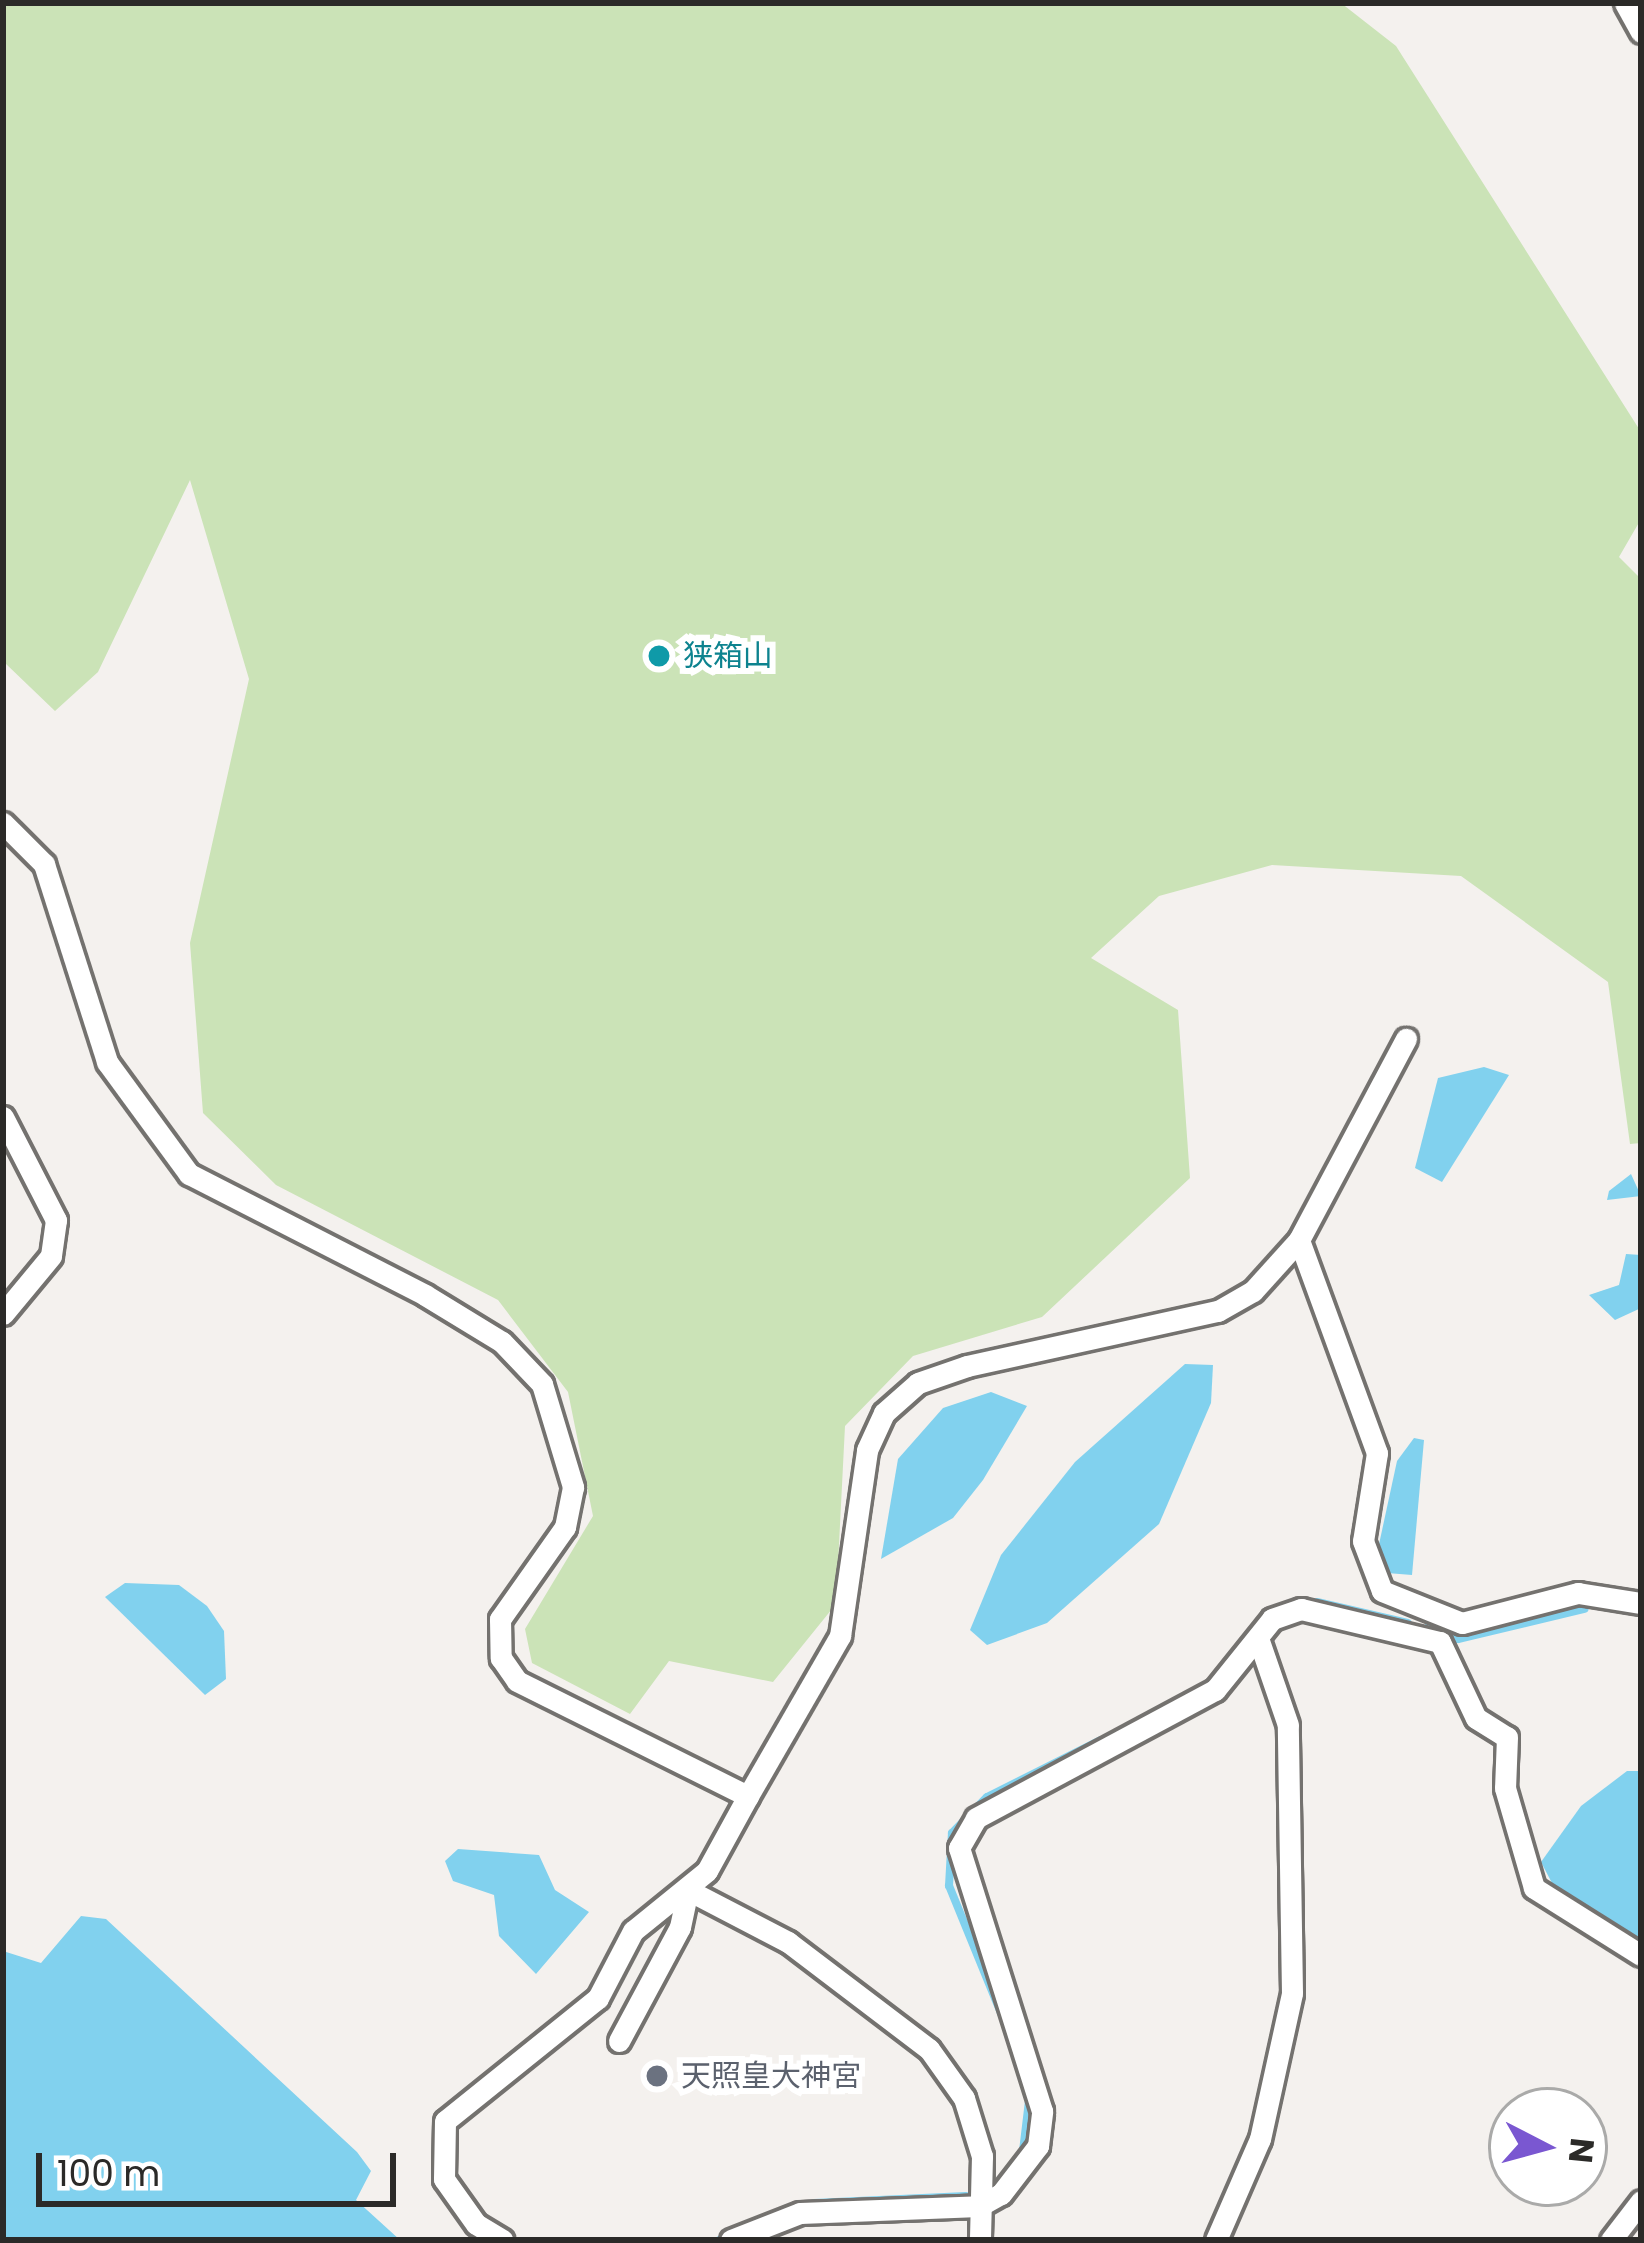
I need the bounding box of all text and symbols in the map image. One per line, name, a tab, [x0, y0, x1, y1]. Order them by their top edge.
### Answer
place label: 狭箱山	[683, 638, 773, 674]
marker: 狭箱山	[646, 643, 672, 669]
place label: 天照皇大神宮	[681, 2058, 861, 2094]
marker: 天照皇大神宮	[644, 2063, 670, 2089]
north arrow	[1488, 2087, 1608, 2207]
scale bar	[42, 2129, 402, 2203]
text: N	[1557, 2136, 1606, 2165]
text: 100 m	[57, 2148, 160, 2199]

